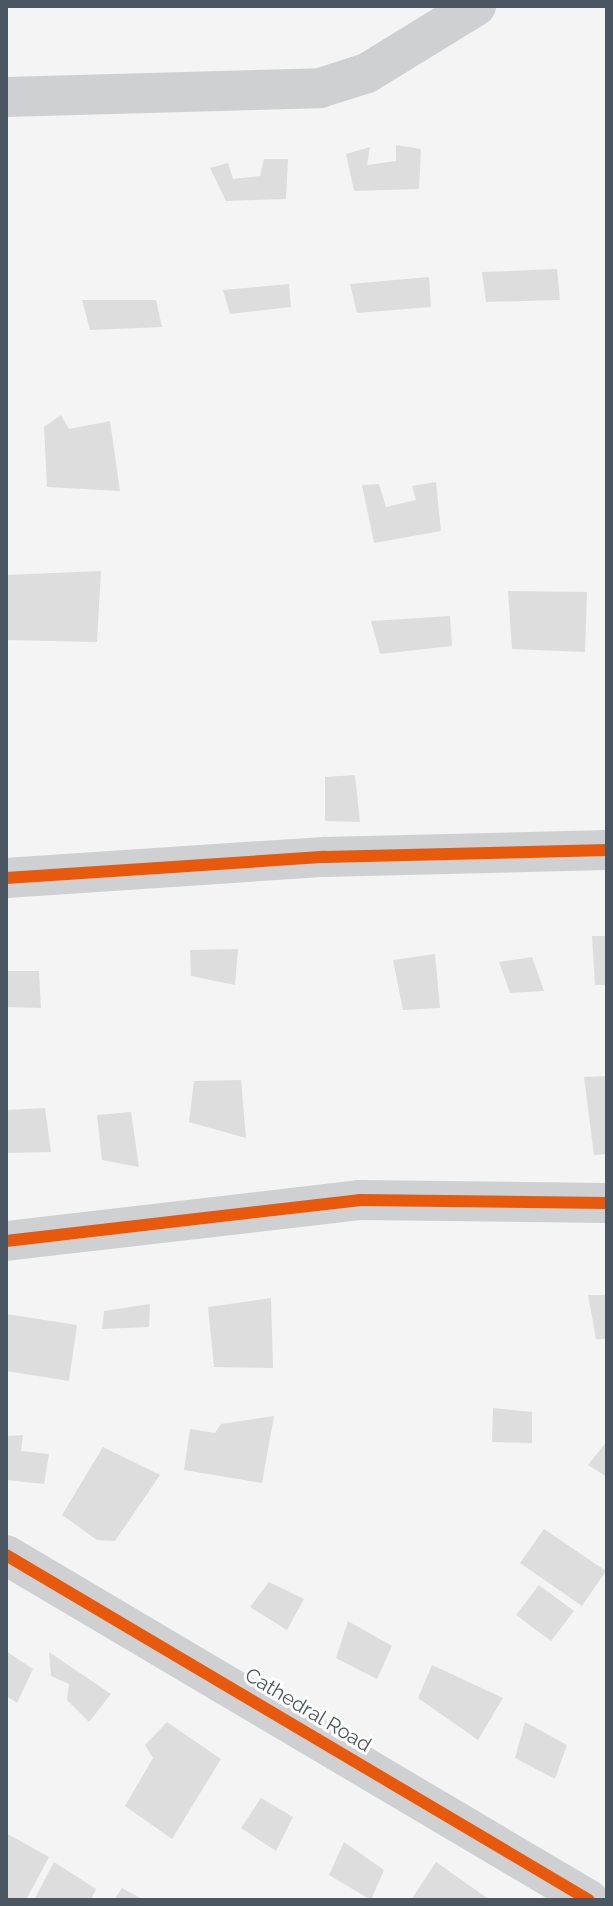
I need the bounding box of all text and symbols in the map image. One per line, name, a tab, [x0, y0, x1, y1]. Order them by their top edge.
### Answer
street label: Cathedral Road	[240, 1663, 376, 1757]

